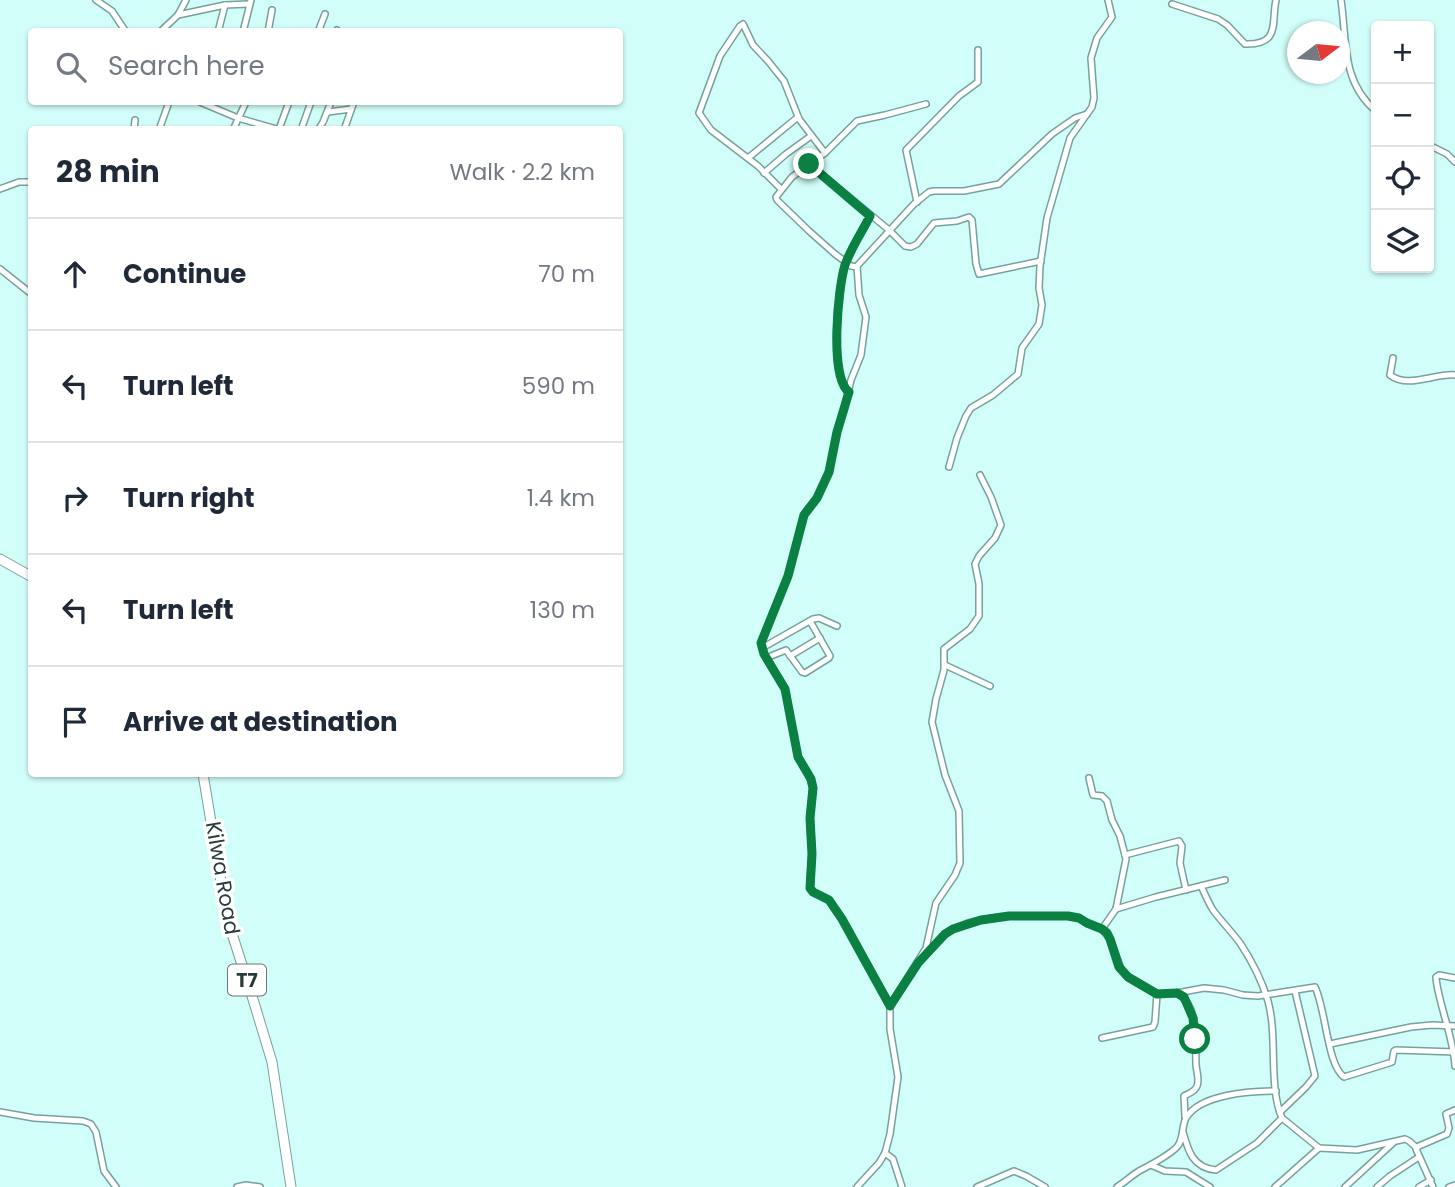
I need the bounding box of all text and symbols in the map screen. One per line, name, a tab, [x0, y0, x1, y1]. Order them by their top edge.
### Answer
north arrow	[1287, 21, 1350, 84]
map controls	[1371, 21, 1434, 273]
button: +	[1371, 21, 1434, 84]
search box	[28, 28, 623, 105]
icon: search	[52, 48, 90, 86]
text: Search here	[108, 48, 265, 84]
button: −	[1371, 84, 1434, 147]
button: locate	[1371, 147, 1434, 210]
route end	[793, 148, 824, 179]
text: 28 min	[56, 150, 160, 193]
text: Walk · 2.2 km	[449, 156, 595, 188]
button: layers	[1371, 210, 1434, 273]
icon: ahead	[56, 255, 94, 293]
text: Continue	[123, 256, 246, 292]
text: 70 m	[538, 258, 595, 290]
icon: left	[56, 367, 94, 405]
text: Turn left	[123, 368, 234, 404]
text: 590 m	[522, 370, 595, 402]
icon: right	[56, 479, 94, 517]
text: Turn right	[123, 480, 255, 516]
text: 1.4 km	[527, 482, 595, 514]
icon: left	[56, 591, 94, 629]
text: Turn left	[123, 592, 234, 628]
text: 130 m	[530, 594, 595, 626]
icon: arrive	[56, 703, 94, 741]
text: Arrive at destination	[123, 704, 398, 740]
street label: Kilwa Road	[199, 819, 247, 937]
road number: T7	[228, 964, 266, 996]
route start	[1179, 1023, 1210, 1054]

